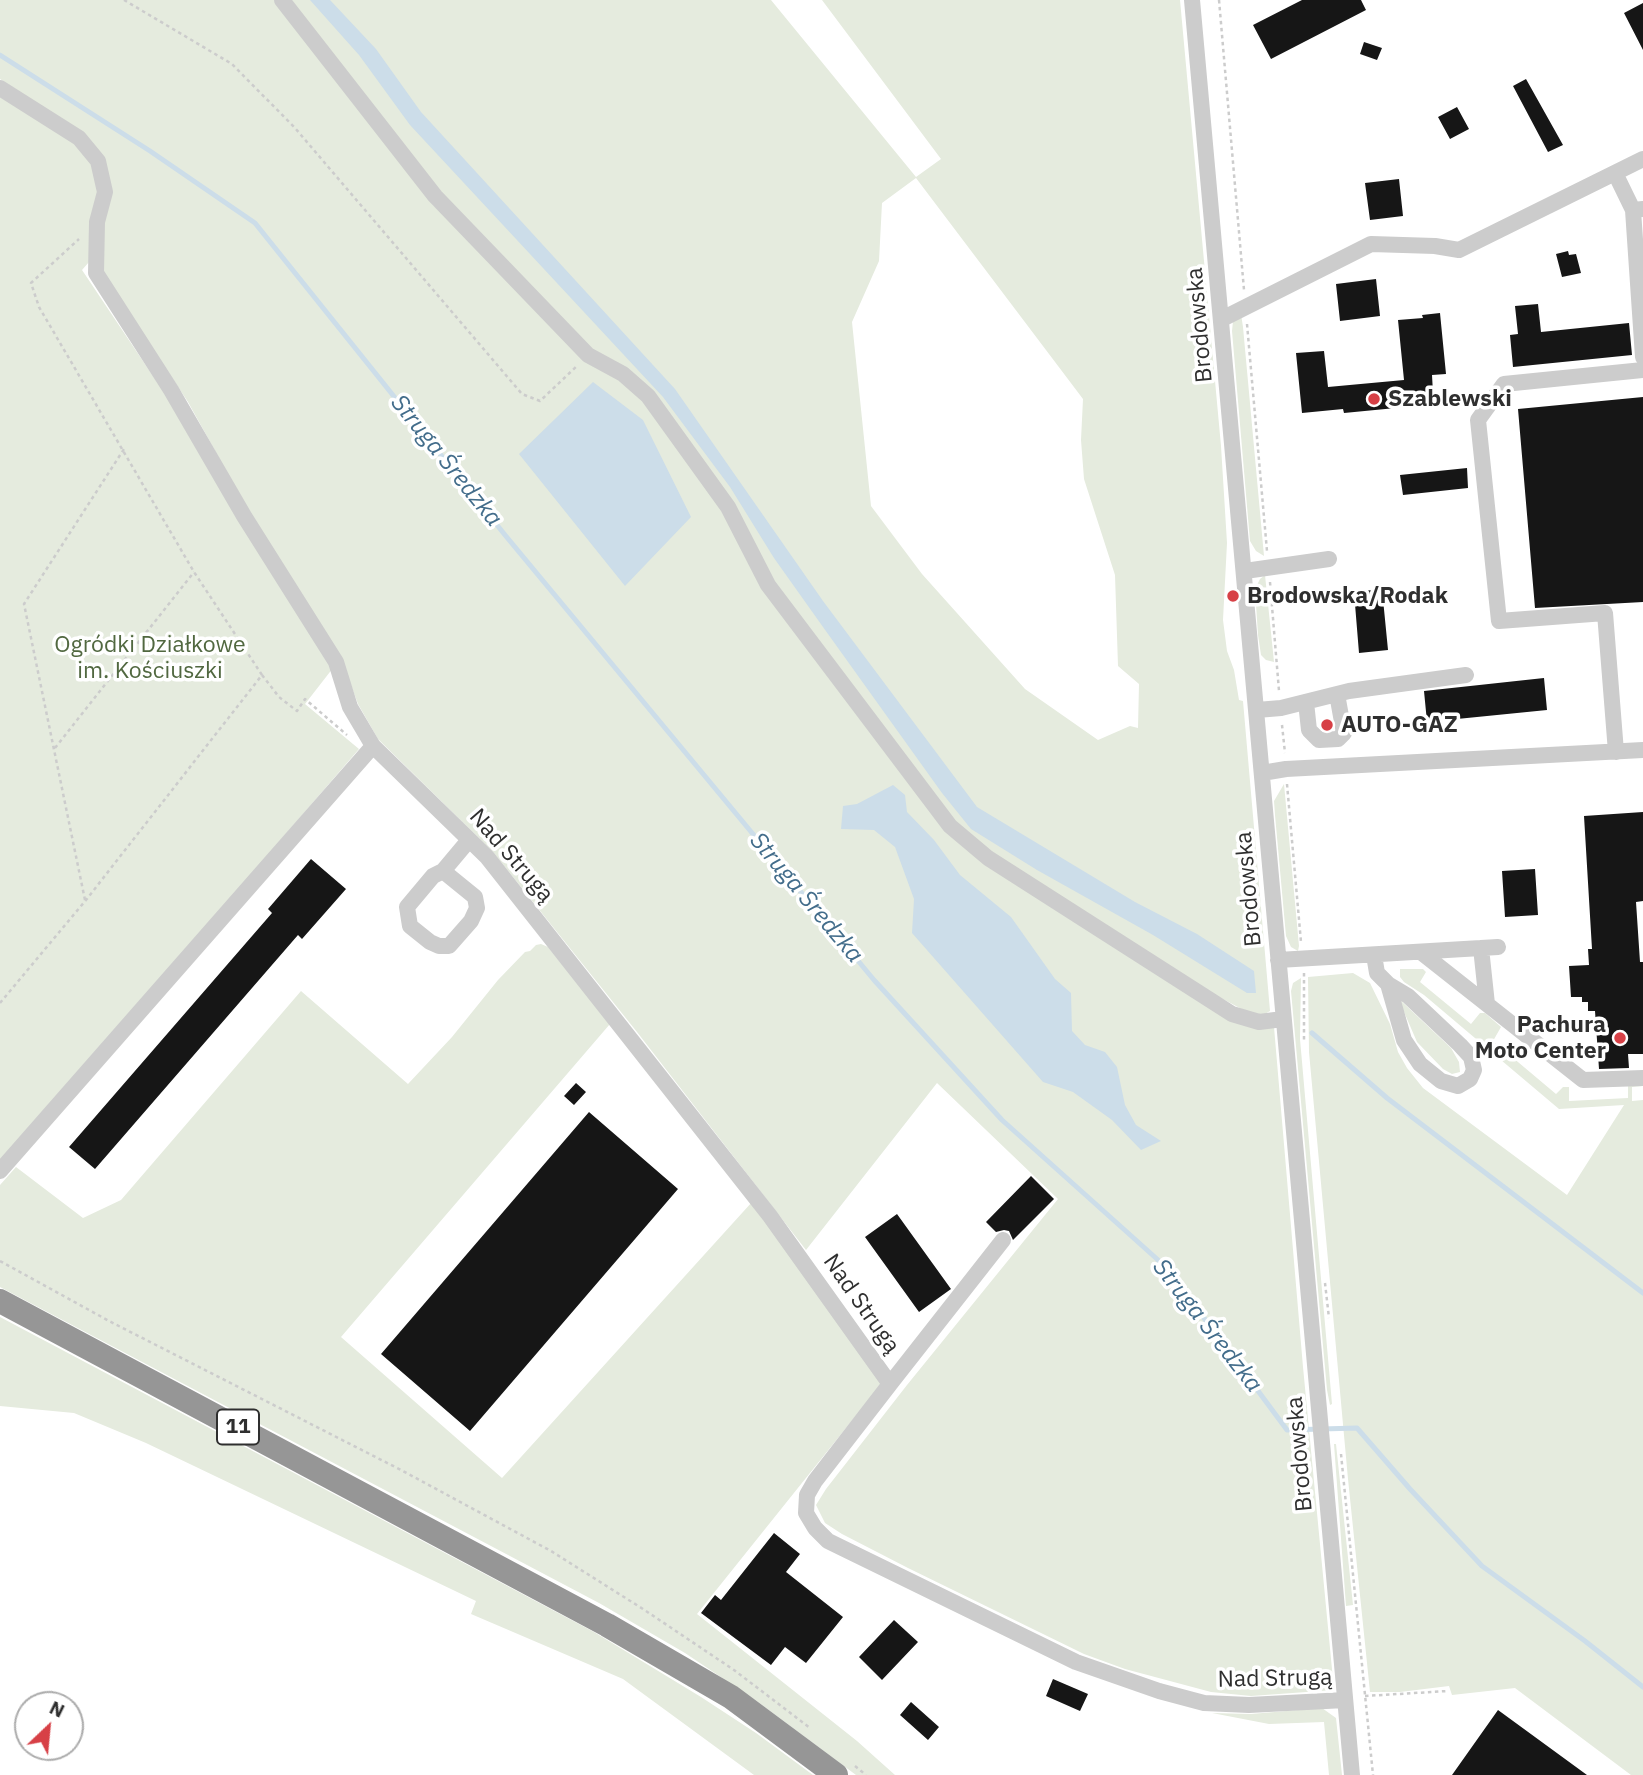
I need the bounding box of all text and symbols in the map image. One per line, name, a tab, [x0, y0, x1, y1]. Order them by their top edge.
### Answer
street label: Brodowska	[1181, 266, 1219, 384]
place label: Szablewski	[1388, 385, 1512, 413]
water label: Struga Średzka	[384, 389, 508, 533]
marker: Szablewski	[1366, 391, 1382, 407]
place label: Brodowska/Rodak	[1247, 582, 1448, 610]
marker: Brodowska/Rodak	[1225, 588, 1241, 604]
park label: Ogródki Działkowe im. Kościuszki	[54, 631, 246, 685]
place label: AUTO-GAZ	[1341, 711, 1458, 739]
marker: AUTO-GAZ	[1319, 717, 1335, 733]
street label: Nad Strugą	[463, 804, 559, 908]
water label: Struga Średzka	[743, 827, 869, 969]
street label: Brodowska	[1230, 830, 1268, 948]
place label: Pachura Moto Center	[1475, 1011, 1606, 1065]
marker: Pachura Moto Center	[1612, 1030, 1628, 1046]
street label: Nad Strugą	[817, 1249, 905, 1359]
water label: Struga Średzka	[1146, 1254, 1268, 1398]
street label: Brodowska	[1281, 1395, 1319, 1513]
road number: 11	[217, 1410, 259, 1444]
street label: Nad Strugą	[1217, 1664, 1333, 1694]
north arrow	[14, 1691, 84, 1761]
text: N	[46, 1695, 69, 1723]

